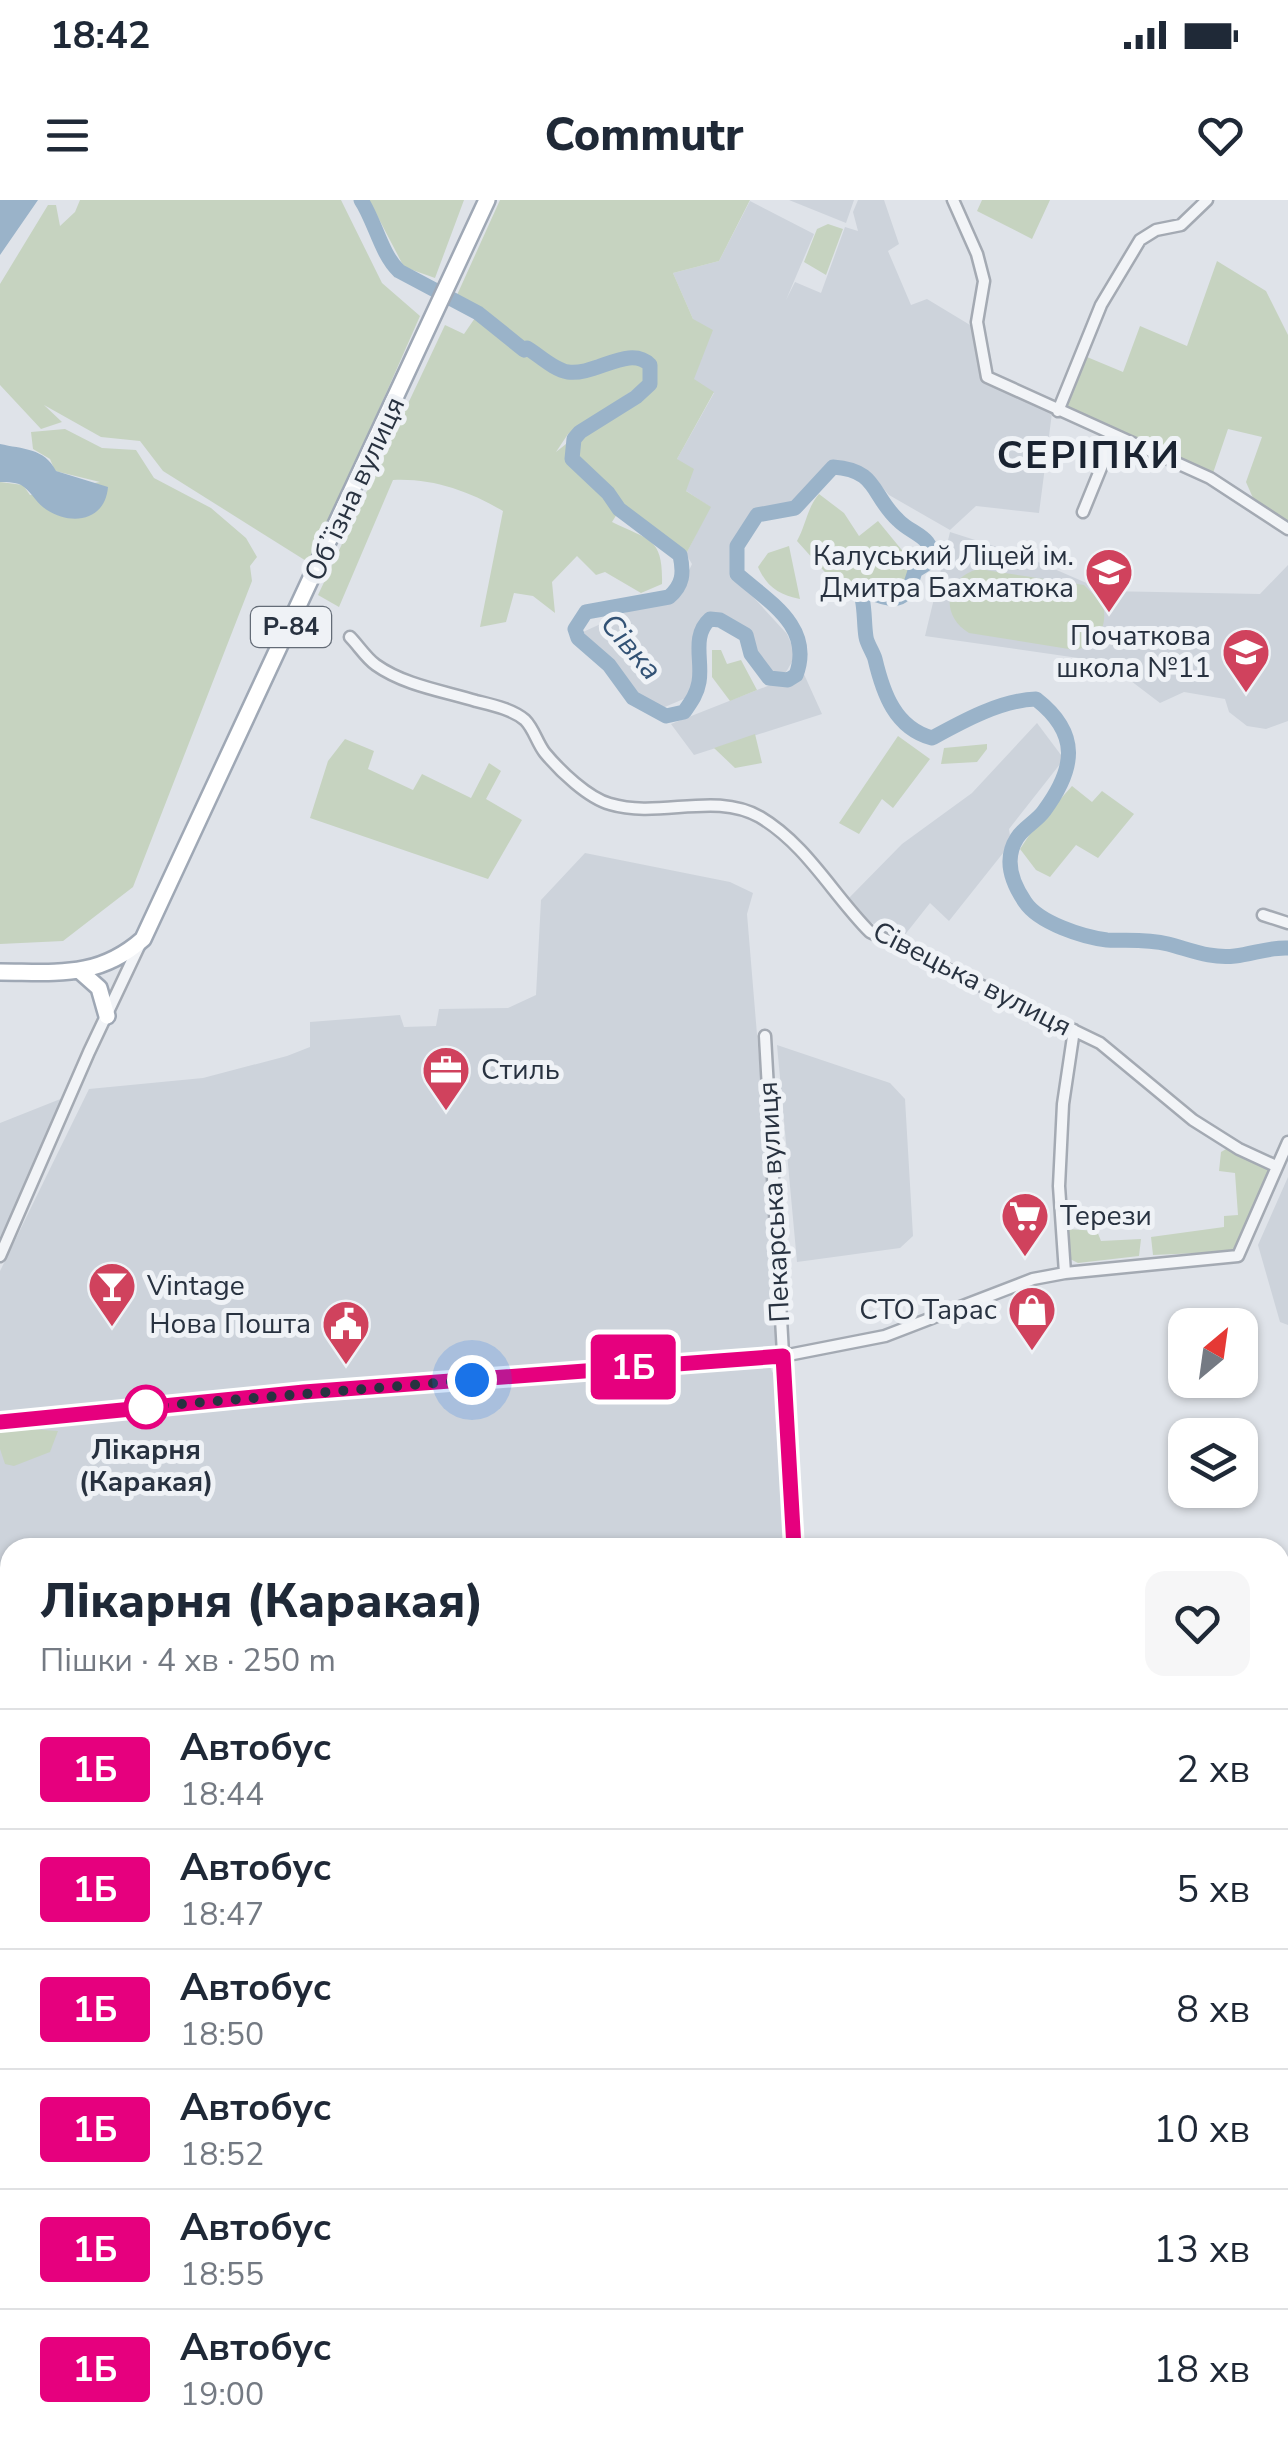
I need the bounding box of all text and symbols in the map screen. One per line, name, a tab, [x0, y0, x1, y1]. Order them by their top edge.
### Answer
text: 18:42	[50, 10, 151, 61]
text: Commutr	[545, 105, 743, 166]
icon: menu	[40, 108, 95, 163]
icon: heart	[1193, 108, 1248, 163]
street label: Обʼїзна вулиця	[296, 391, 414, 587]
district label: СЕРІПКИ	[997, 430, 1181, 481]
place label: Калуський Ліцей ім. Дмитра Бахматюка	[813, 537, 1074, 607]
school or university icon: Калуський Ліцей ім. Дмитра Бахматюка	[1083, 546, 1135, 614]
water label: Сівка	[591, 605, 671, 689]
road number: Р-84	[251, 607, 331, 647]
place label: Початкова школа №11	[1056, 617, 1211, 687]
school or university icon: Початкова школа №11	[1220, 626, 1272, 694]
street label: Сівецька вулиця	[866, 913, 1078, 1045]
office icon: Стиль	[420, 1044, 472, 1112]
place label: Стиль	[481, 1051, 560, 1089]
street label: Пекарська вулиця	[749, 1080, 799, 1324]
supermarket icon: Терези	[999, 1190, 1051, 1258]
place label: Терези	[1060, 1197, 1152, 1235]
bar icon: Vintage	[86, 1260, 138, 1328]
place label: Vintage	[146, 1267, 245, 1305]
shop icon: СТО Тарас	[1006, 1284, 1058, 1352]
place label: СТО Тарас	[859, 1291, 997, 1329]
public building icon: Нова Пошта	[320, 1298, 372, 1366]
place label: Нова Пошта	[149, 1305, 311, 1343]
north arrow	[1168, 1308, 1258, 1398]
map controls	[1168, 1308, 1258, 1508]
line badge: 1Б	[588, 1334, 678, 1400]
text: 1Б	[611, 1344, 655, 1391]
your location	[447, 1355, 497, 1405]
marker: Лікарня (Каракая)	[125, 1386, 167, 1428]
button: layers	[1168, 1418, 1258, 1508]
place label: Лікарня (Каракая)	[79, 1431, 213, 1501]
text: Лікарня (Каракая)	[40, 1568, 484, 1634]
button: heart	[1145, 1571, 1250, 1676]
text: Пішки · 4 хв · 250 m	[40, 1639, 336, 1682]
text: Автобус	[180, 1722, 331, 1773]
text: 2 хв	[1176, 1744, 1250, 1795]
text: 1Б	[73, 1746, 117, 1793]
text: 18:44	[180, 1773, 264, 1816]
text: Автобус	[180, 1842, 331, 1893]
text: 5 хв	[1176, 1864, 1250, 1915]
text: 1Б	[73, 1866, 117, 1913]
text: 18:47	[180, 1893, 264, 1936]
text: Автобус	[180, 1962, 331, 2013]
text: 8 хв	[1176, 1984, 1250, 2035]
text: 1Б	[73, 1986, 117, 2033]
text: 18:50	[180, 2013, 264, 2056]
text: Автобус	[180, 2082, 331, 2133]
text: 10 хв	[1154, 2104, 1250, 2155]
text: 1Б	[73, 2106, 117, 2153]
text: 18:52	[180, 2133, 264, 2176]
text: Автобус	[180, 2202, 331, 2253]
text: 13 хв	[1154, 2224, 1250, 2275]
text: 1Б	[73, 2226, 117, 2273]
text: 18:55	[180, 2253, 264, 2296]
text: Автобус	[180, 2322, 331, 2373]
text: 18 хв	[1154, 2344, 1250, 2395]
text: 1Б	[73, 2346, 117, 2393]
text: 19:00	[180, 2373, 264, 2416]

